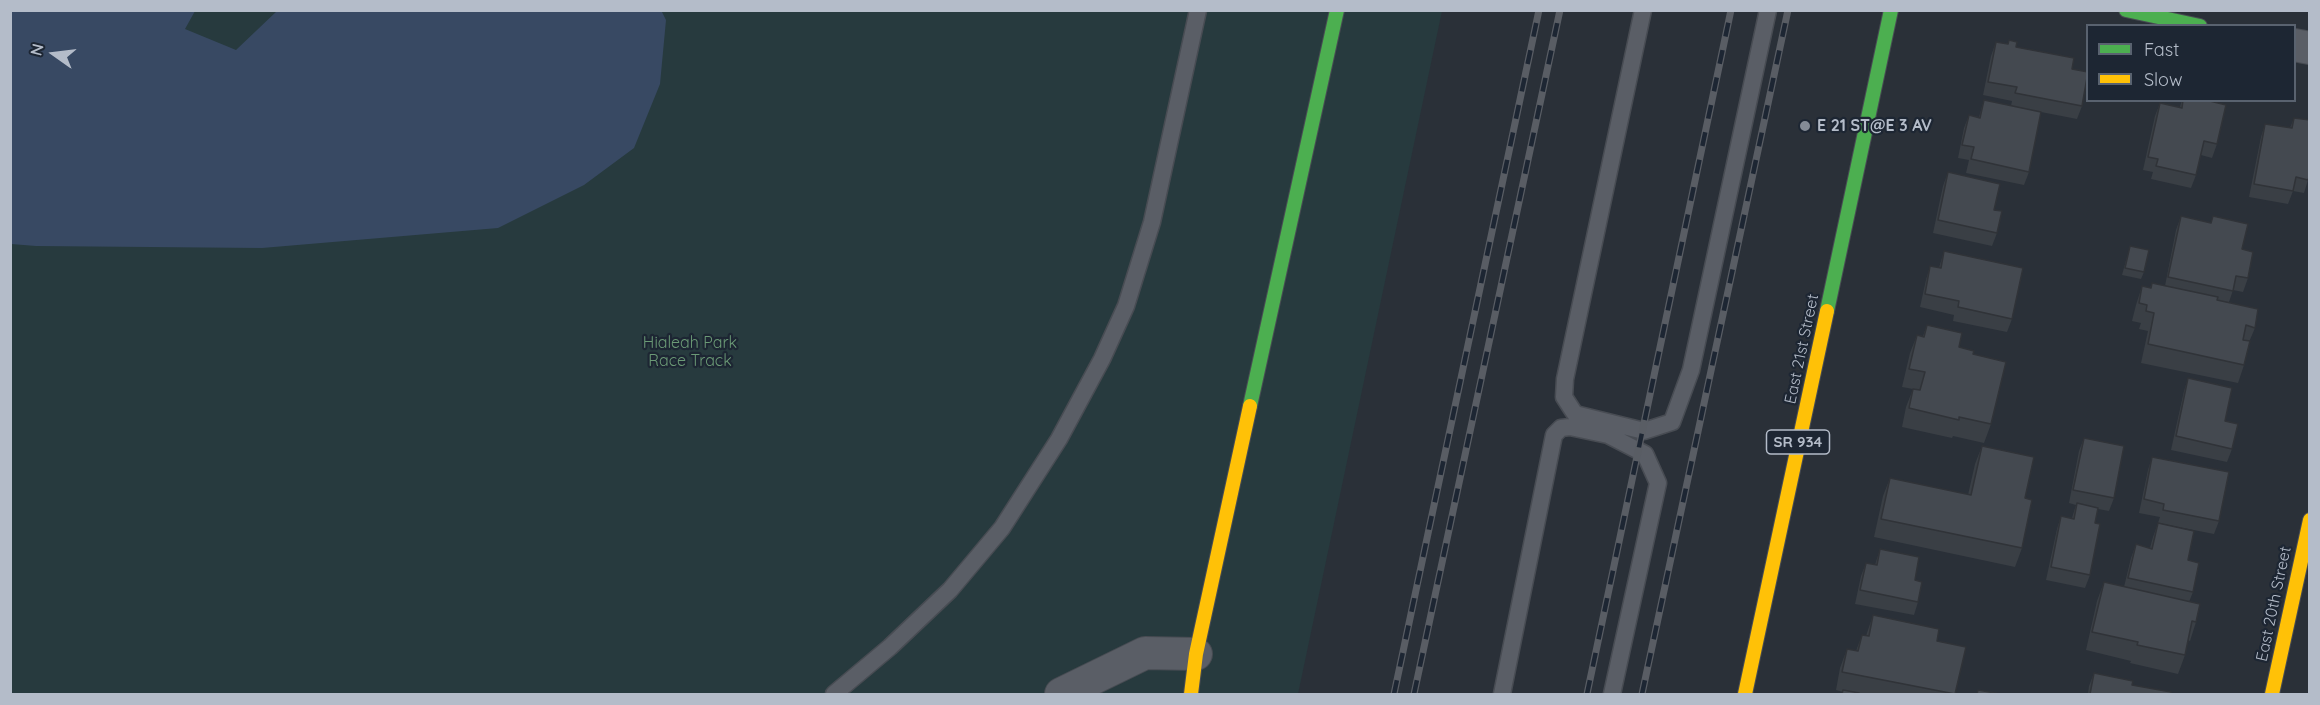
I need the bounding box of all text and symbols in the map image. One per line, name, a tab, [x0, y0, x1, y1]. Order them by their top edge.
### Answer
north arrow	[24, 24, 84, 84]
legend	[2086, 24, 2296, 102]
text: Fast	[2144, 38, 2179, 61]
text: N	[25, 42, 48, 58]
text: Slow	[2144, 68, 2182, 91]
place label: E 21 ST@E 3 AV	[1817, 116, 1932, 136]
marker: E 21 ST@E 3 AV	[1798, 119, 1812, 133]
street label: East 21st Street	[1781, 292, 1823, 406]
park label: Hialeah Park Race Track	[643, 333, 737, 371]
road number: SR 934	[1766, 430, 1830, 454]
street label: East 20th Street	[2252, 545, 2296, 663]

